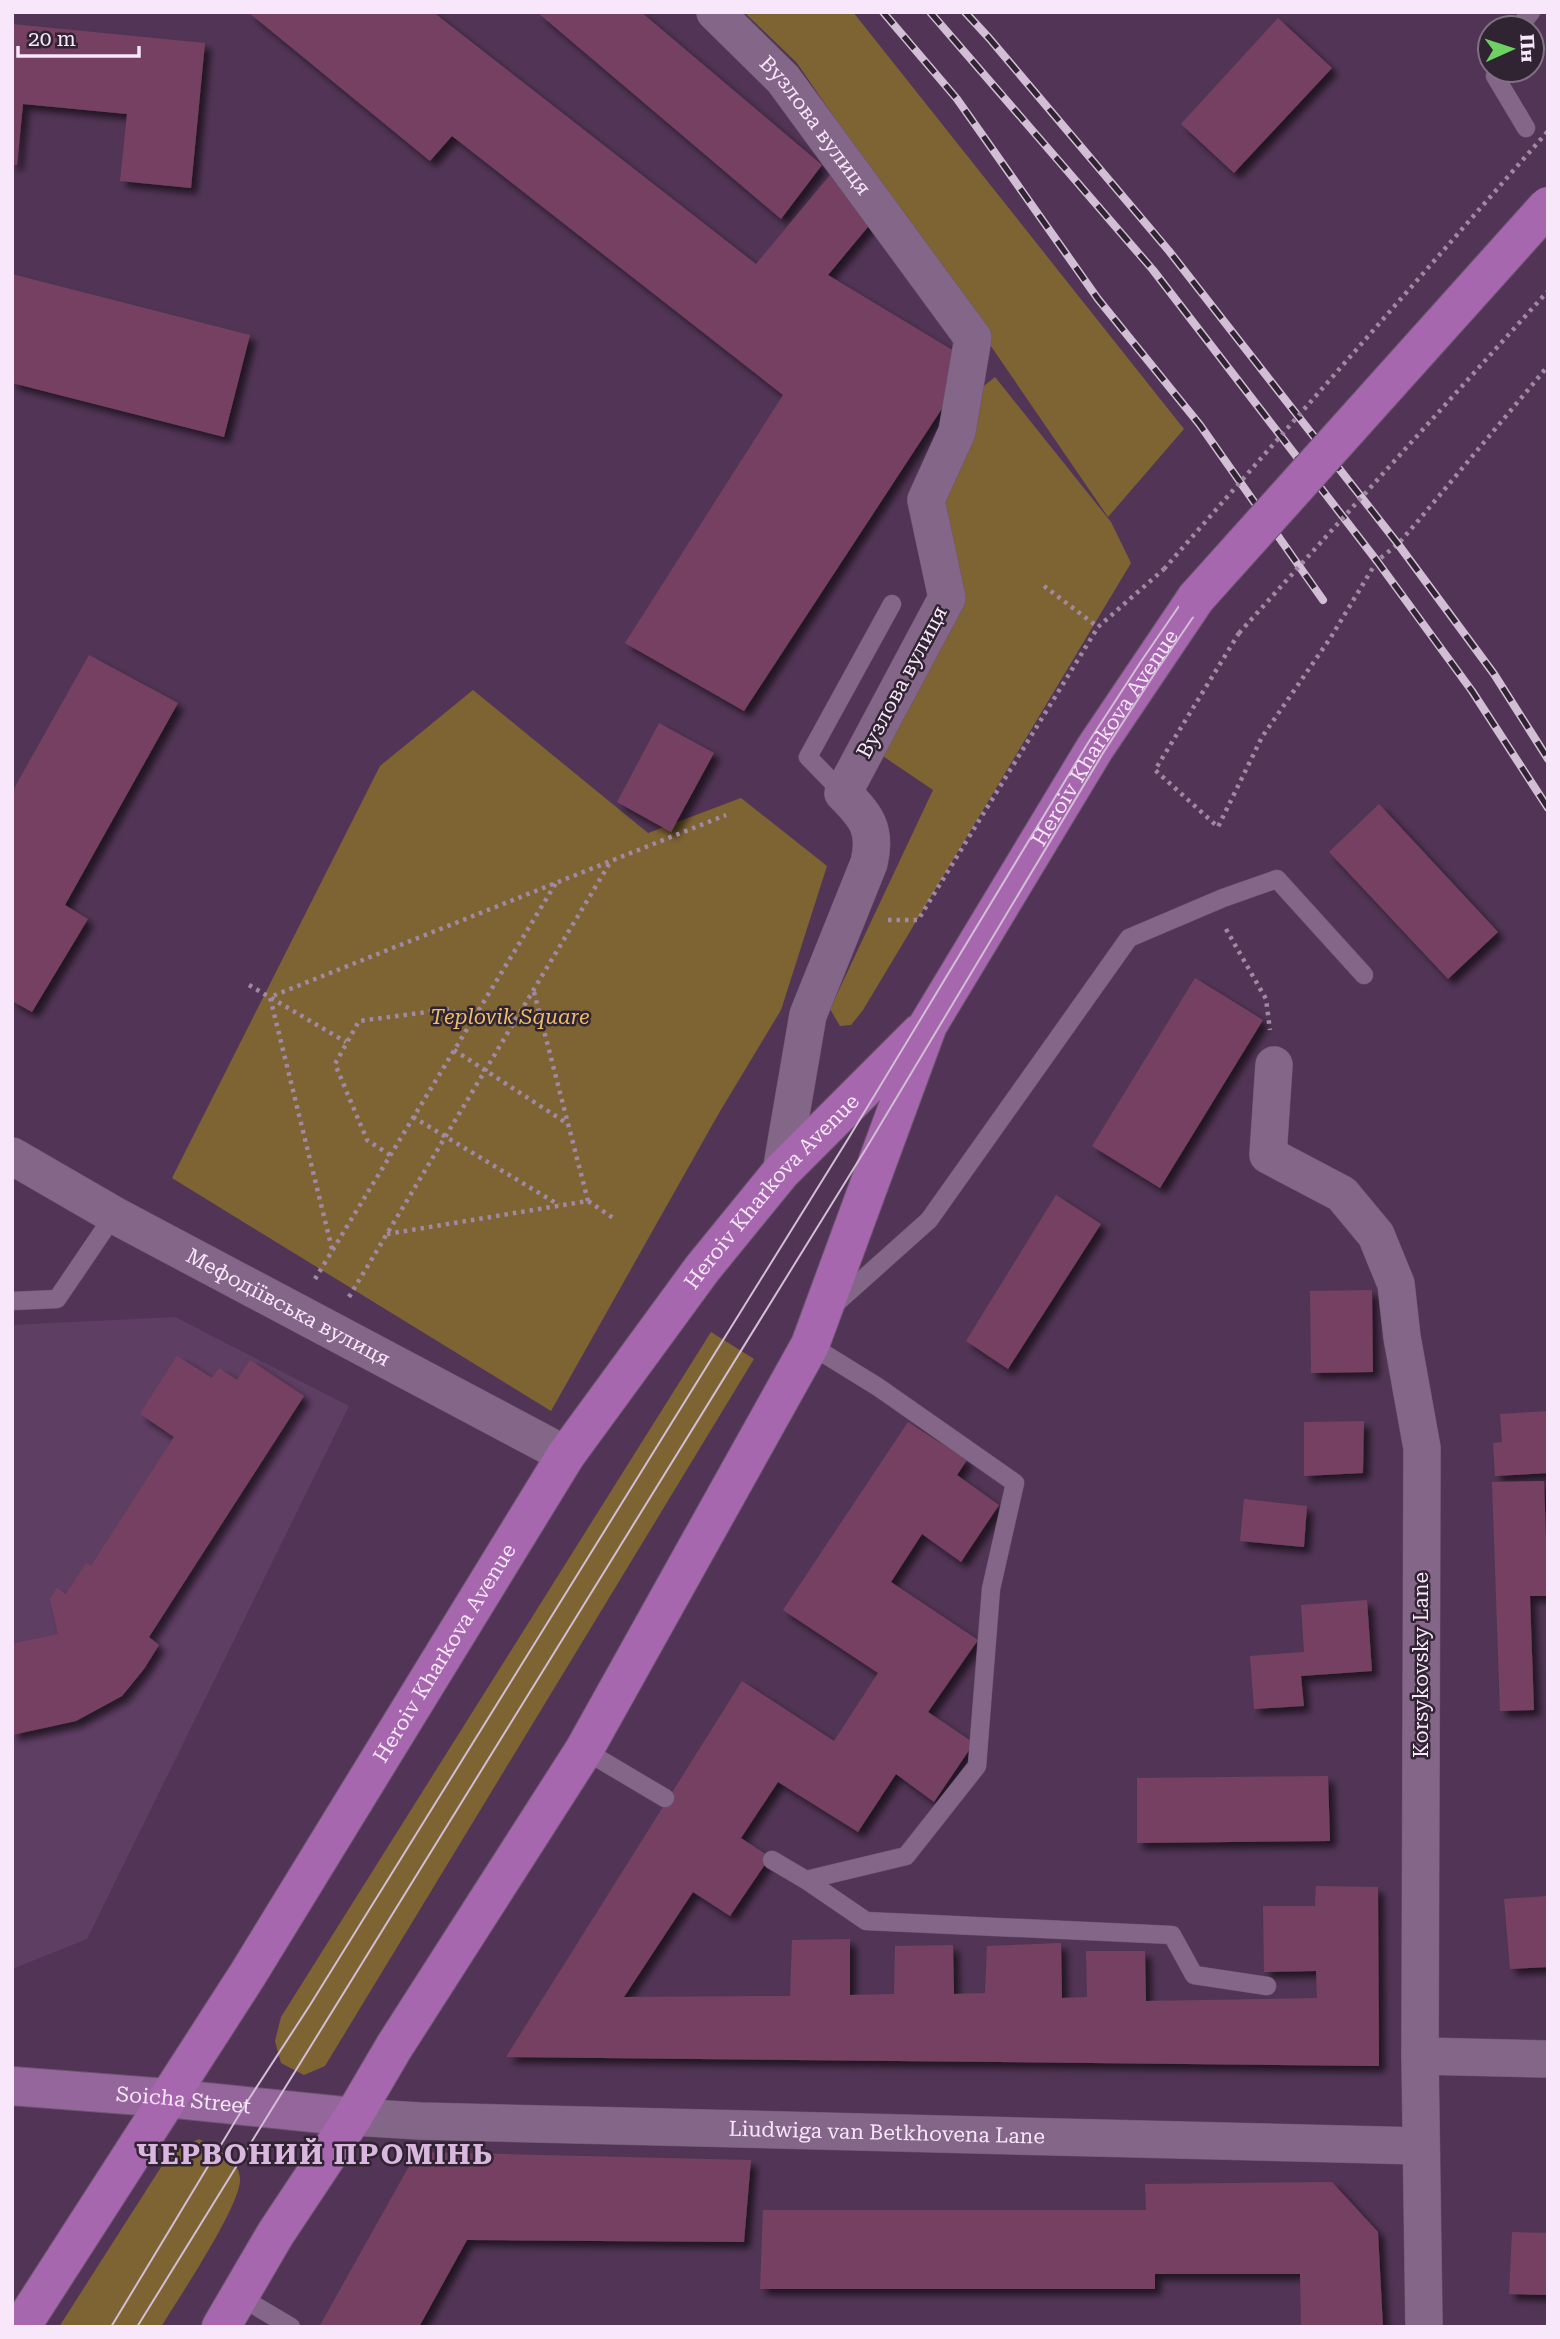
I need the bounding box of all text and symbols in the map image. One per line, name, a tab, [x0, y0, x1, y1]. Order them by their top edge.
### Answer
scale bar	[18, 14, 138, 58]
north arrow	[1476, 14, 1546, 84]
text: 20 m	[28, 27, 76, 51]
text: Пн	[1515, 33, 1540, 63]
street label: Вузлова вулиця	[755, 51, 876, 200]
street label: Вузлова вулиця	[852, 602, 952, 762]
street label: Heroiv Kharkova Avenue	[1027, 625, 1183, 850]
park label: Teplovik Square	[430, 1005, 590, 1029]
street label: Heroiv Kharkova Avenue	[679, 1089, 864, 1294]
street label: Мефодіївська вулиця	[182, 1244, 394, 1371]
street label: Heroiv Kharkova Avenue	[368, 1539, 521, 1767]
street label: Korsykovsky Lane	[1409, 1572, 1433, 1758]
street label: Soicha Street	[115, 2082, 252, 2119]
street label: Liudwiga van Betkhovena Lane	[728, 2117, 1045, 2149]
district label: ЧЕРВОНИЙ ПРОМІНЬ	[136, 2138, 494, 2171]

